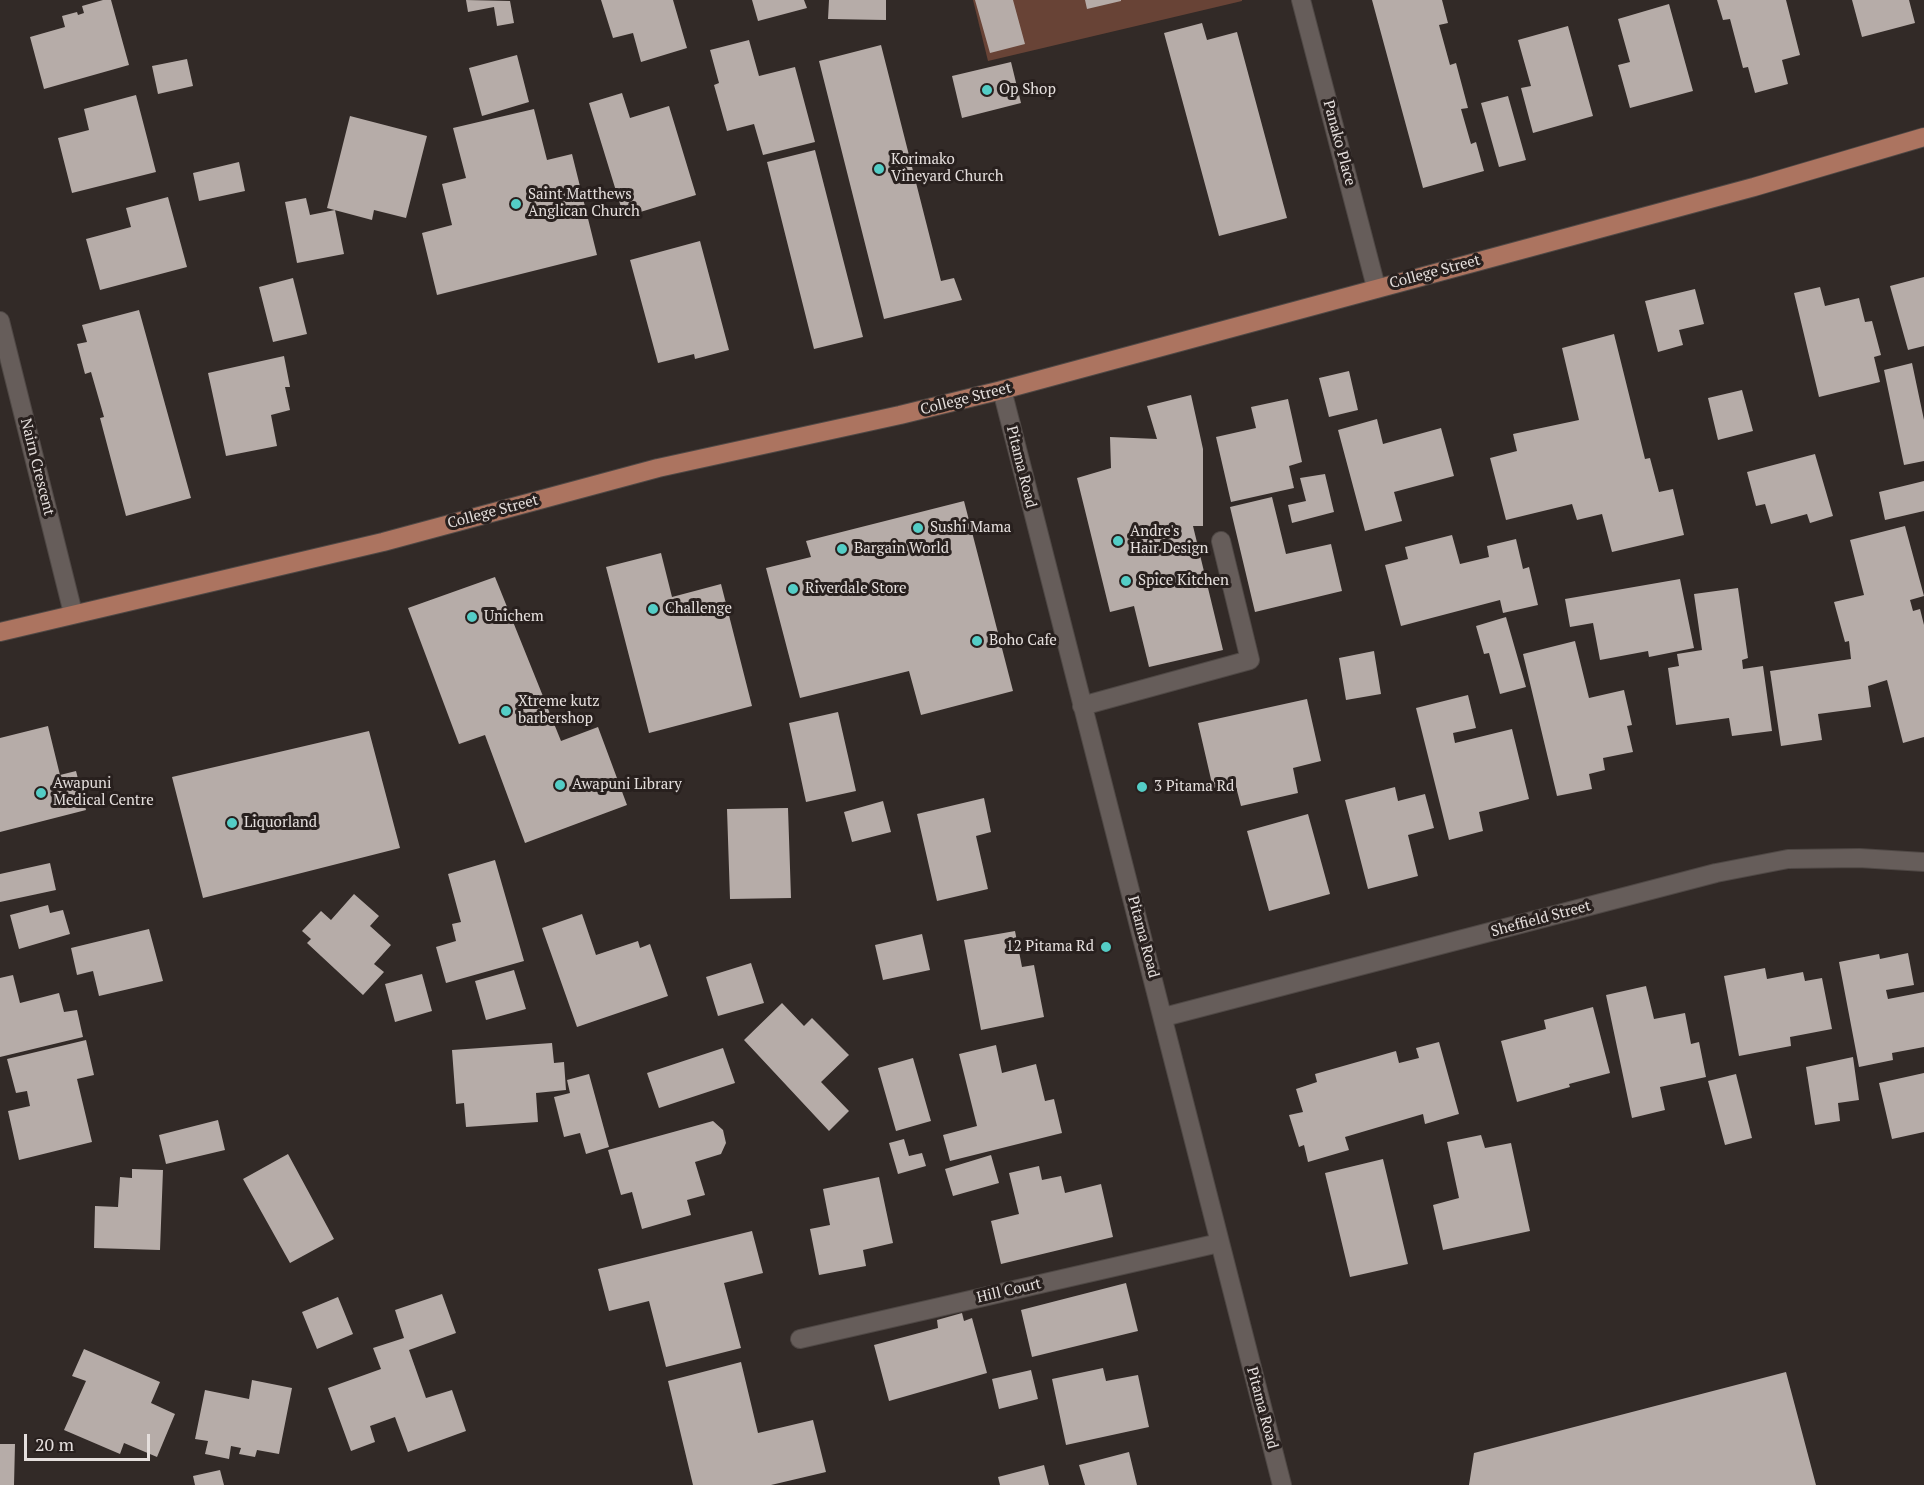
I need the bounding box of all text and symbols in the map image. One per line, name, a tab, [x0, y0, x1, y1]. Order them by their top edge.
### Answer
place label: Op Shop	[999, 81, 1056, 99]
marker: Op Shop	[980, 83, 994, 97]
street label: Panako Place	[1319, 98, 1359, 188]
place label: Korimako Vineyard Church	[891, 151, 1003, 186]
marker: Korimako Vineyard Church	[872, 162, 886, 176]
place label: Saint Matthews Anglican Church	[528, 186, 640, 221]
marker: Saint Matthews Anglican Church	[509, 197, 523, 211]
street label: College Street	[1388, 251, 1482, 293]
street label: College Street	[919, 379, 1013, 419]
street label: Nairn Crescent	[16, 417, 58, 517]
street label: Pitama Road	[1002, 424, 1040, 510]
street label: College Street	[446, 491, 540, 533]
place label: Sushi Mama	[930, 519, 1011, 537]
marker: Sushi Mama	[911, 521, 925, 535]
place label: Andre's Hair Design	[1130, 523, 1208, 558]
marker: Andre's Hair Design	[1111, 534, 1125, 548]
place label: Bargain World	[854, 540, 949, 558]
marker: Bargain World	[835, 542, 849, 556]
place label: Spice Kitchen	[1138, 572, 1229, 590]
marker: Spice Kitchen	[1119, 574, 1133, 588]
place label: Riverdale Store	[805, 580, 907, 598]
marker: Riverdale Store	[786, 582, 800, 596]
place label: Challenge	[665, 600, 732, 618]
marker: Challenge	[646, 602, 660, 616]
place label: Unichem	[484, 608, 544, 626]
marker: Unichem	[465, 610, 479, 624]
place label: Boho Cafe	[989, 632, 1057, 650]
marker: Boho Cafe	[970, 634, 984, 648]
place label: Xtreme kutz barbershop	[518, 693, 600, 728]
marker: Xtreme kutz barbershop	[499, 704, 513, 718]
place label: Awapuni Medical Centre	[53, 775, 154, 810]
place label: Awapuni Library	[572, 776, 682, 794]
marker: Awapuni Library	[553, 778, 567, 792]
place label: 3 Pitama Rd	[1154, 778, 1234, 796]
marker: 3 Pitama Rd	[1135, 780, 1149, 794]
marker: Awapuni Medical Centre	[34, 786, 48, 800]
place label: Liquorland	[244, 814, 317, 832]
marker: Liquorland	[225, 816, 239, 830]
street label: Pitama Road	[1123, 894, 1163, 980]
street label: Sheffield Street	[1489, 897, 1593, 941]
place label: 12 Pitama Rd	[1006, 938, 1094, 956]
marker: 12 Pitama Rd	[1099, 940, 1113, 954]
street label: Hill Court	[975, 1275, 1043, 1307]
street label: Pitama Road	[1242, 1365, 1282, 1451]
scale bar	[27, 1422, 153, 1460]
text: 20 m	[35, 1432, 74, 1456]

